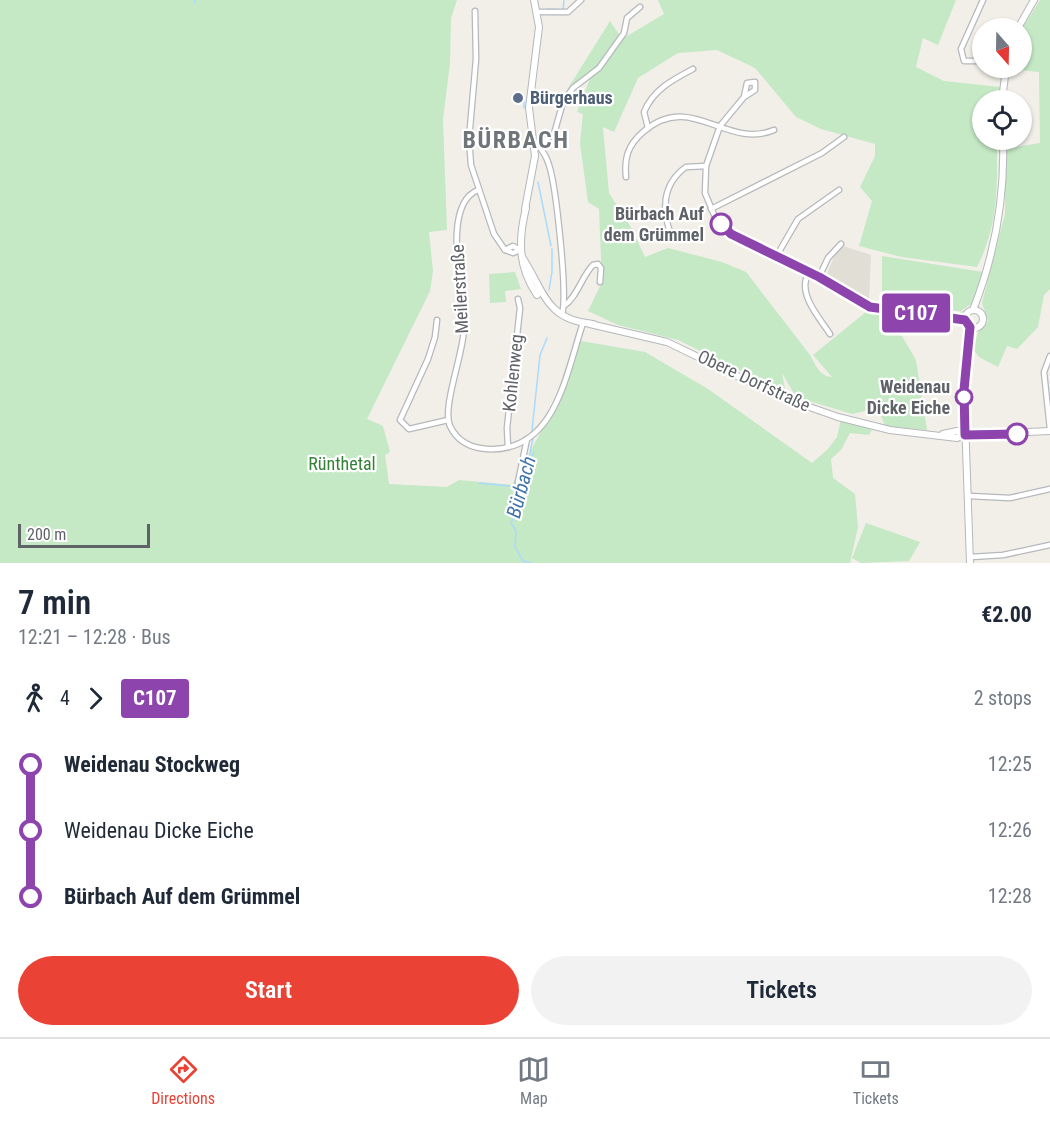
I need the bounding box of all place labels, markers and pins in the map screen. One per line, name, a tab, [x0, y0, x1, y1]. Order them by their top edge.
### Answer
place label: Bürgerhaus	[530, 87, 613, 108]
marker: Bürgerhaus	[511, 91, 525, 105]
place label: Bürbach Auf dem Grümmel	[604, 203, 704, 245]
marker: Bürbach Auf dem Grümmel	[710, 213, 732, 235]
place label: Weidenau Dicke Eiche	[867, 376, 950, 418]
marker: Weidenau Dicke Eiche	[955, 388, 973, 406]
unlabelled marker	[1006, 423, 1028, 445]

